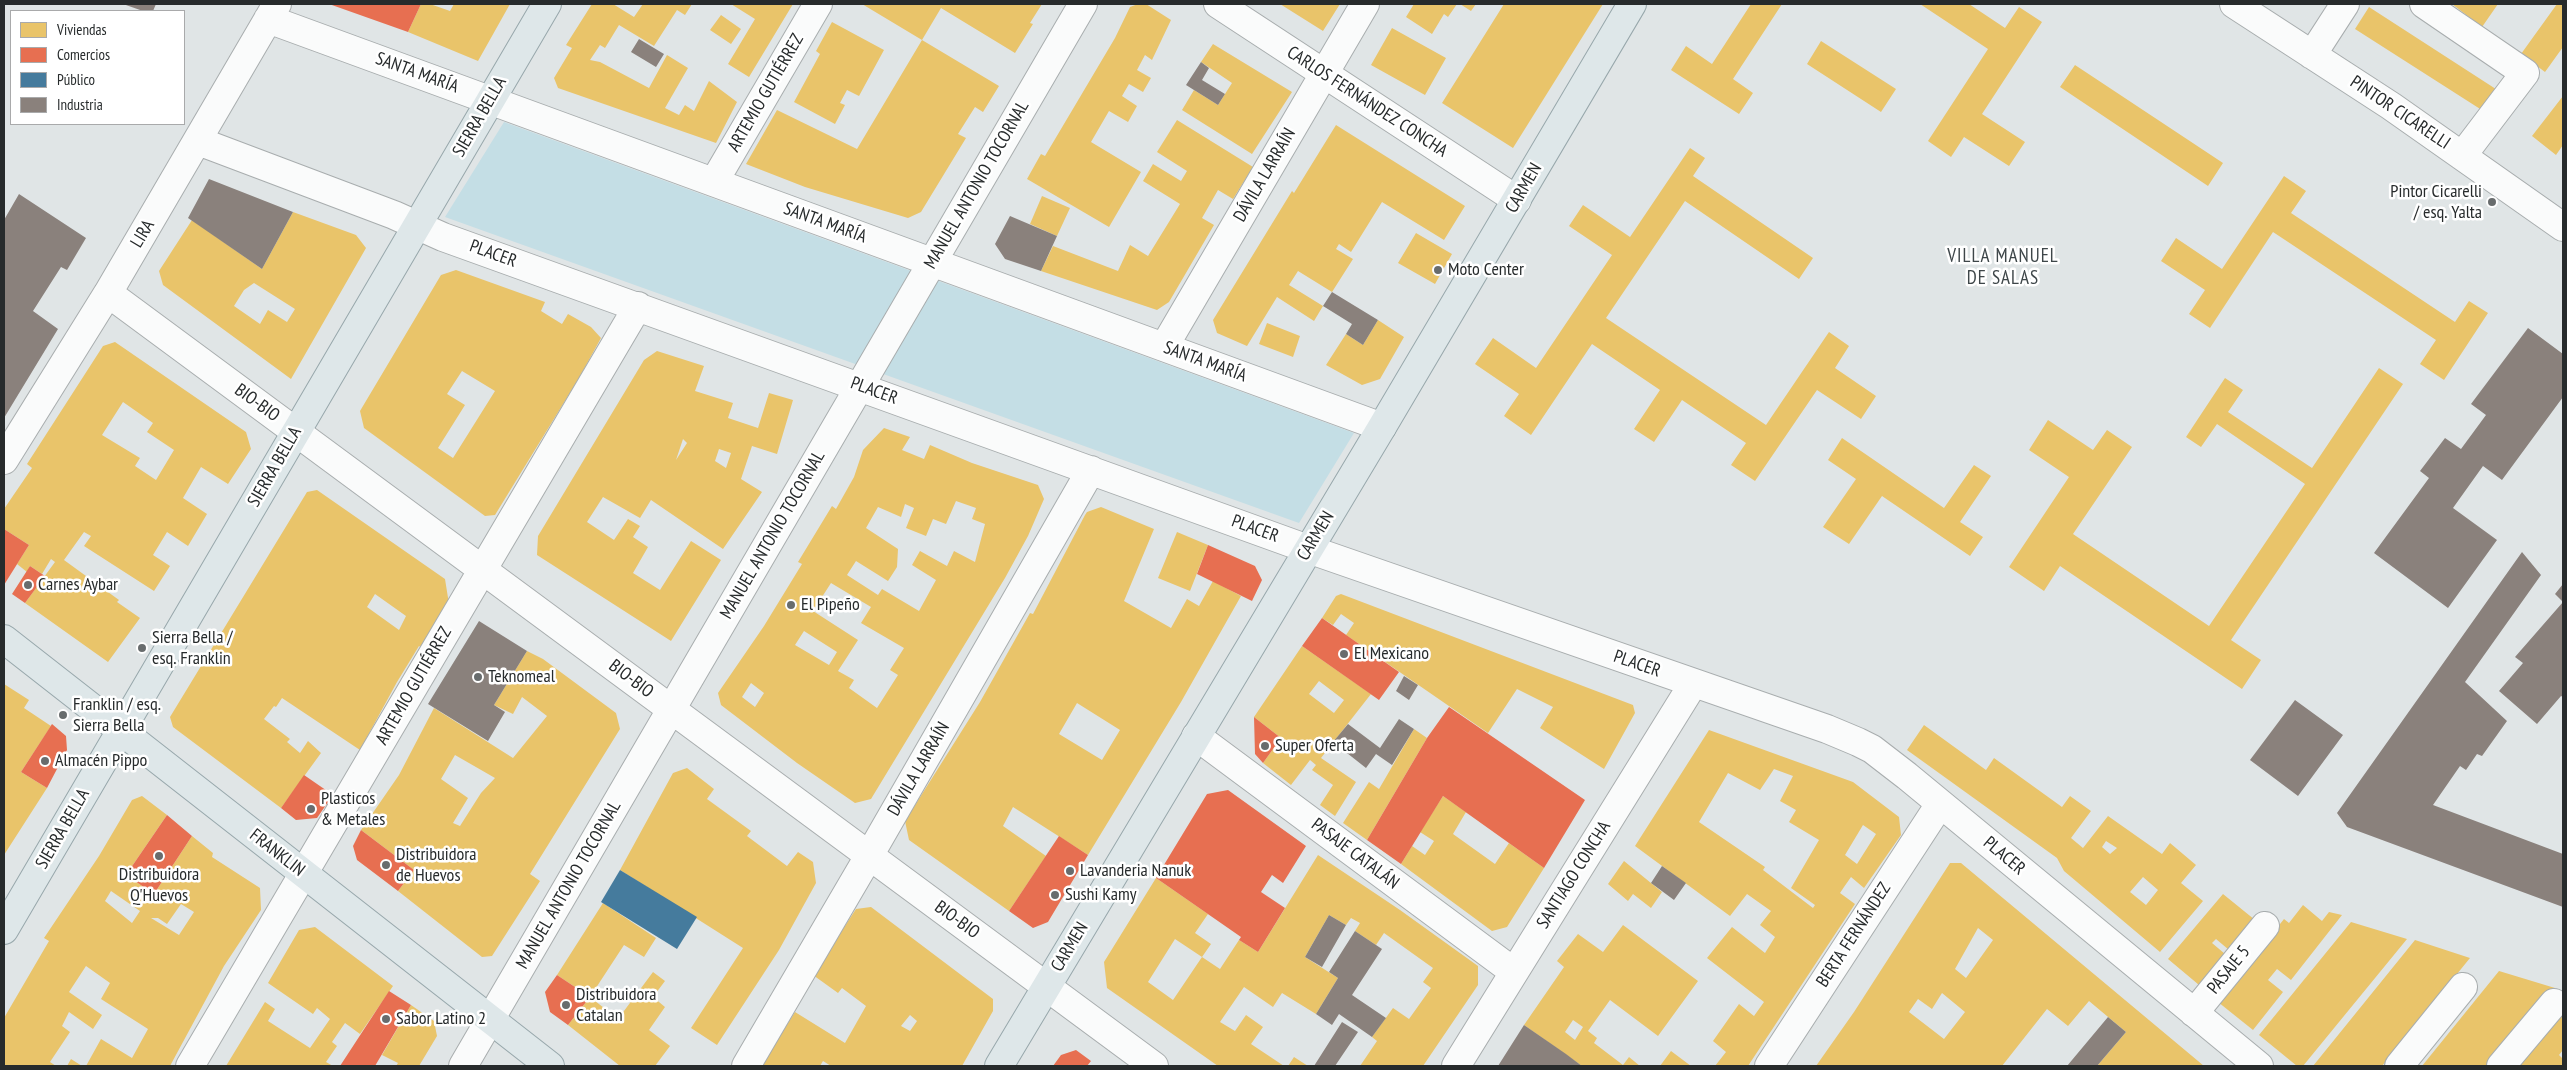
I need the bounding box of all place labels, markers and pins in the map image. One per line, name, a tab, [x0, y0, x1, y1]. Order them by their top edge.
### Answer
place label: Pintor Cicarelli / esq. Yalta	[2390, 181, 2482, 223]
marker: Pintor Cicarelli / esq. Yalta	[2486, 196, 2498, 208]
place label: Moto Center	[1448, 259, 1524, 281]
marker: Moto Center	[1432, 264, 1444, 276]
place label: Carnes Aybar	[38, 574, 118, 596]
marker: Carnes Aybar	[22, 579, 34, 591]
place label: El Pipeño	[801, 594, 860, 616]
marker: El Pipeño	[785, 599, 797, 611]
place label: Sierra Bella / esq. Franklin	[152, 627, 233, 670]
marker: Sierra Bella / esq. Franklin	[136, 642, 148, 654]
place label: El Mexicano	[1354, 643, 1429, 665]
marker: El Mexicano	[1338, 648, 1350, 660]
place label: Teknomeal	[488, 666, 555, 688]
marker: Teknomeal	[472, 671, 484, 683]
place label: Franklin / esq. Sierra Bella	[73, 694, 161, 736]
marker: Franklin / esq. Sierra Bella	[57, 709, 69, 721]
place label: Super Oferta	[1275, 735, 1354, 757]
marker: Super Oferta	[1259, 740, 1271, 752]
place label: Almacén Pippo	[55, 750, 147, 772]
marker: Almacén Pippo	[39, 755, 51, 767]
place label: Plasticos & Metales	[321, 788, 385, 831]
marker: Plasticos & Metales	[305, 803, 317, 815]
place label: Distribuidora de Huevos	[396, 844, 476, 886]
marker: Distribuidora Q'Huevos	[153, 850, 165, 862]
marker: Distribuidora de Huevos	[380, 859, 392, 871]
place label: Lavanderia Nanuk	[1080, 860, 1191, 882]
place label: Distribuidora Q'Huevos	[119, 864, 199, 906]
marker: Lavanderia Nanuk	[1064, 865, 1076, 877]
place label: Sushi Kamy	[1065, 884, 1136, 906]
marker: Sushi Kamy	[1049, 889, 1061, 901]
place label: Distribuidora Catalan	[576, 984, 656, 1026]
marker: Distribuidora Catalan	[560, 999, 572, 1011]
place label: Sabor Latino 2	[396, 1008, 486, 1030]
marker: Sabor Latino 2	[380, 1013, 392, 1025]

